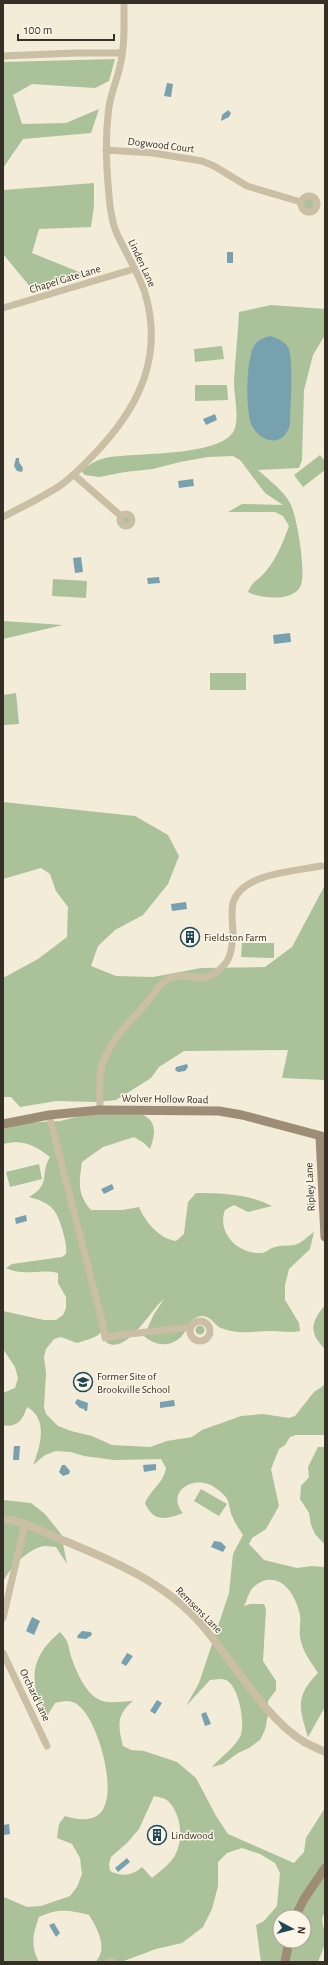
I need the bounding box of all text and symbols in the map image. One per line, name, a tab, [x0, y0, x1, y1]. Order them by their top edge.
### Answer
scale bar	[18, 16, 114, 42]
text: 100 m	[24, 24, 52, 36]
street label: Dogwood Court	[127, 135, 195, 155]
street label: Linden Lane	[126, 237, 158, 289]
street label: Chapel Gate Lane	[28, 263, 102, 295]
building icon: Fieldston Farm	[179, 926, 201, 948]
place label: Fieldston Farm	[204, 932, 267, 943]
street label: Wolver Hollow Road	[121, 1093, 209, 1105]
street label: Ripley Lane	[303, 1162, 317, 1212]
school or university icon: Former Site of Brookville School	[72, 1371, 94, 1393]
place label: Former Site of Brookville School	[97, 1371, 170, 1395]
street label: Remsens Lane	[174, 1585, 224, 1635]
street label: Orchard Lane	[18, 1667, 52, 1723]
building icon: Lindwood	[146, 1824, 168, 1846]
place label: Lindwood	[171, 1830, 214, 1841]
north arrow	[272, 1909, 312, 1949]
text: N	[296, 1926, 307, 1935]

